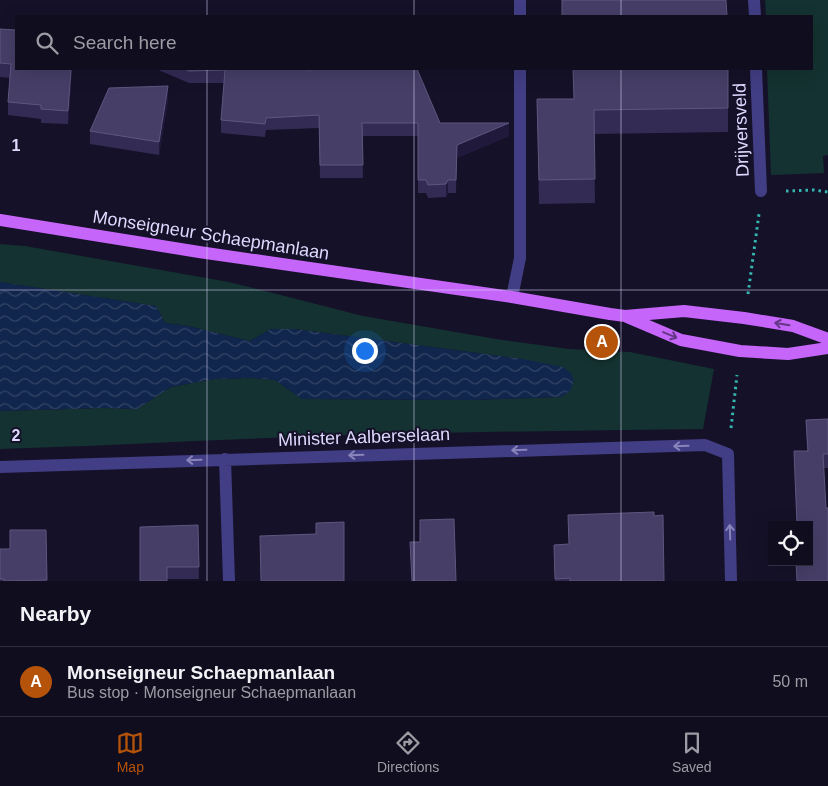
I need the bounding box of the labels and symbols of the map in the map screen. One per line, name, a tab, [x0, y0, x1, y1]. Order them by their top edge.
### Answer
street label: Drijversveld	[729, 83, 753, 177]
text: 1	[12, 137, 21, 154]
street label: Monseigneur Schaepmanlaan	[91, 206, 331, 264]
one-way arrow	[774, 319, 790, 329]
pin: A	[586, 323, 618, 361]
one-way arrow	[662, 331, 677, 340]
your location	[352, 338, 378, 364]
street label: Minister Aalberselaan	[278, 424, 450, 450]
text: 2	[12, 427, 21, 444]
one-way arrow	[673, 441, 689, 450]
one-way arrow	[511, 445, 527, 455]
one-way arrow	[348, 450, 364, 460]
one-way arrow	[186, 455, 202, 464]
one-way arrow	[725, 525, 735, 541]

